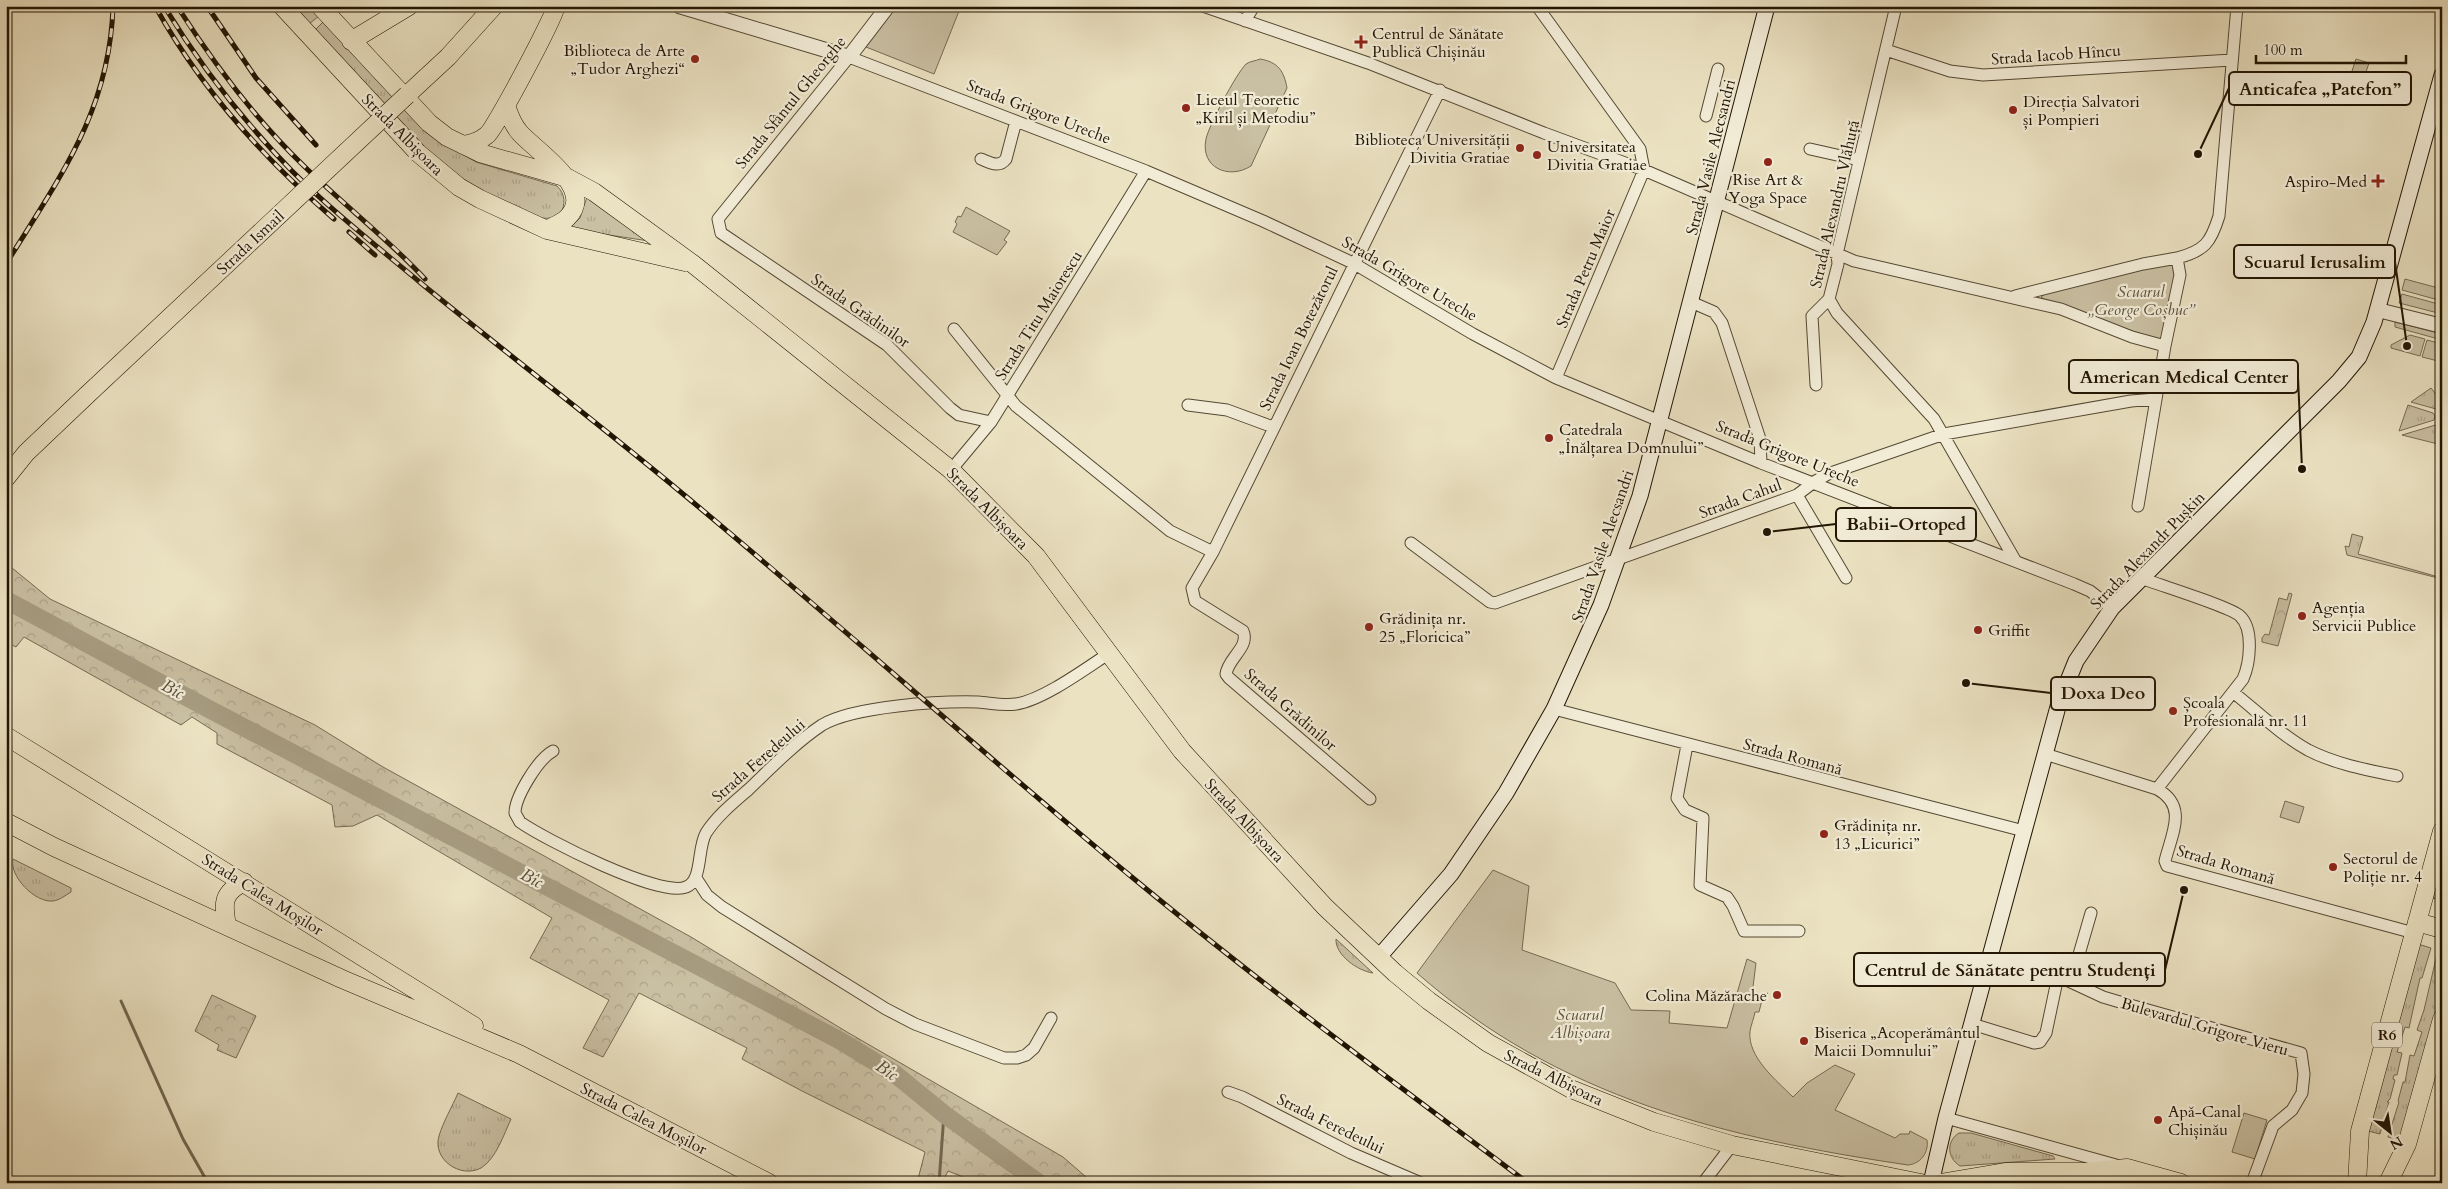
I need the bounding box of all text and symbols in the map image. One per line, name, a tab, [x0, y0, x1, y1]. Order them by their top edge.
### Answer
place label: Centrul de Sănătate Publică Chișinău	[1372, 23, 1504, 63]
street label: Strada Sfântul Gheorghe	[730, 32, 851, 174]
scale bar	[2256, 32, 2406, 64]
marker: Centrul de Sănătate Publică Chișinău	[1354, 35, 1368, 49]
street label: Strada Iacob Hîncu	[1990, 39, 2122, 71]
place label: Biblioteca de Arte „Tudor Arghezi“	[563, 40, 685, 80]
text: 100 m	[2263, 40, 2303, 60]
marker: Biblioteca de Arte „Tudor Arghezi“	[689, 53, 701, 65]
callout: Anticafea „Patefon”	[2229, 72, 2411, 105]
street label: Strada Grigore Ureche	[963, 74, 1114, 150]
street label: Strada Vasile Alecsandri	[1681, 77, 1741, 237]
text: Anticafea „Patefon”	[2239, 77, 2402, 102]
street label: Strada Albișoara	[356, 89, 448, 181]
place label: Liceul Teoretic „Kiril și Metodiu”	[1196, 89, 1316, 129]
place label: Direcția Salvatori și Pompieri	[2023, 91, 2140, 131]
marker: Liceul Teoretic „Kiril și Metodiu”	[1180, 102, 1192, 114]
marker: Direcția Salvatori și Pompieri	[2007, 104, 2019, 116]
street label: Strada Alexandru Vlăhuță	[1805, 118, 1865, 290]
place label: Biblioteca Universității Divitia Gratiae	[1354, 129, 1510, 169]
place label: Universitatea Divitia Gratiae	[1547, 136, 1647, 176]
marker: Biblioteca Universității Divitia Gratiae	[1514, 142, 1526, 154]
marker: Universitatea Divitia Gratiae	[1531, 149, 1543, 161]
marker: Rise Art & Yoga Space	[1762, 156, 1774, 168]
place label: Rise Art & Yoga Space	[1729, 169, 1807, 209]
place label: Aspiro-Med	[2285, 171, 2367, 193]
marker: Aspiro-Med	[2371, 174, 2385, 188]
street label: Strada Petru Maior	[1551, 205, 1621, 331]
street label: Strada Ismail	[212, 206, 289, 280]
street label: Strada Grigore Ureche	[1338, 231, 1481, 327]
callout: Scuarul Ierusalim	[2234, 245, 2395, 278]
street label: Strada Titu Maiorescu	[990, 246, 1088, 385]
text: Scuarul Ierusalim	[2244, 250, 2386, 275]
street label: Strada Ioan Botezătorul	[1254, 263, 1343, 414]
street label: Strada Grădinilor	[807, 269, 914, 353]
park label: Scuarul „George Coșbuc”	[2087, 281, 2196, 321]
callout: American Medical Center	[2069, 360, 2298, 393]
text: American Medical Center	[2080, 365, 2289, 390]
street label: Strada Grigore Ureche	[1713, 415, 1863, 493]
place label: Catedrala „Înălțarea Domnului”	[1559, 419, 1704, 459]
marker: Catedrala „Înălțarea Domnului”	[1543, 432, 1555, 444]
street label: Strada Albișoara	[941, 463, 1033, 555]
street label: Strada Vasile Alecsandri	[1567, 467, 1640, 626]
street label: Strada Cahul	[1696, 474, 1785, 524]
street label: Strada Alexandr Pușkin	[2085, 487, 2210, 615]
callout: Babii-Ortoped	[1836, 508, 1976, 541]
text: Babii-Ortoped	[1846, 512, 1967, 537]
place label: Agenția Servicii Publice	[2312, 597, 2416, 637]
place label: Grădinița nr. 25 „Floricica”	[1379, 608, 1470, 648]
marker: Agenția Servicii Publice	[2296, 610, 2308, 622]
place label: Griffit	[1988, 620, 2030, 642]
marker: Grădinița nr. 25 „Floricica”	[1363, 621, 1375, 633]
marker: Griffit	[1972, 624, 1984, 636]
street label: Strada Grădinilor	[1239, 663, 1341, 756]
water label: Bîc	[157, 673, 189, 706]
callout: Doxa Deo	[2051, 677, 2155, 710]
text: Doxa Deo	[2061, 681, 2145, 706]
place label: Școala Profesională nr. 11	[2183, 692, 2308, 732]
marker: Școala Profesională nr. 11	[2167, 705, 2179, 717]
street label: Strada Feredeului	[707, 714, 810, 807]
street label: Strada Romană	[1741, 733, 1845, 781]
street label: Strada Albișoara	[1199, 774, 1289, 868]
place label: Grădinița nr. 13 „Licurici”	[1834, 815, 1921, 855]
marker: Grădinița nr. 13 „Licurici”	[1818, 828, 1830, 840]
street label: Strada Romană	[2174, 840, 2278, 890]
place label: Sectorul de Poliție nr. 4	[2343, 848, 2422, 888]
street label: Strada Calea Moșilor	[198, 849, 328, 941]
marker: Sectorul de Poliție nr. 4	[2327, 861, 2339, 873]
water label: Bîc	[516, 862, 548, 895]
callout: Centrul de Sănătate pentru Studenți	[1854, 953, 2165, 986]
text: Centrul de Sănătate pentru Studenți	[1864, 958, 2156, 983]
place label: Colina Măzărache	[1645, 985, 1767, 1007]
marker: Colina Măzărache	[1771, 989, 1783, 1001]
street label: Bulevardul Grigore Vieru	[2118, 992, 2291, 1062]
park label: Scuarul Albișoara	[1549, 1004, 1610, 1044]
place label: Biserica „Acoperământul Maicii Domnului”	[1814, 1022, 1980, 1062]
road number: R6	[2372, 1022, 2402, 1048]
marker: Biserica „Acoperământul Maicii Domnului”	[1798, 1035, 1810, 1047]
street label: Strada Albișoara	[1500, 1044, 1607, 1111]
water label: Bîc	[870, 1054, 903, 1087]
street label: Strada Calea Moșilor	[576, 1077, 711, 1160]
street label: Strada Feredeului	[1273, 1088, 1388, 1160]
place label: Apă-Canal Chișinău	[2168, 1101, 2241, 1141]
north arrow	[2366, 1106, 2416, 1156]
marker: Apă-Canal Chișinău	[2152, 1114, 2164, 1126]
text: N	[2386, 1132, 2406, 1154]

